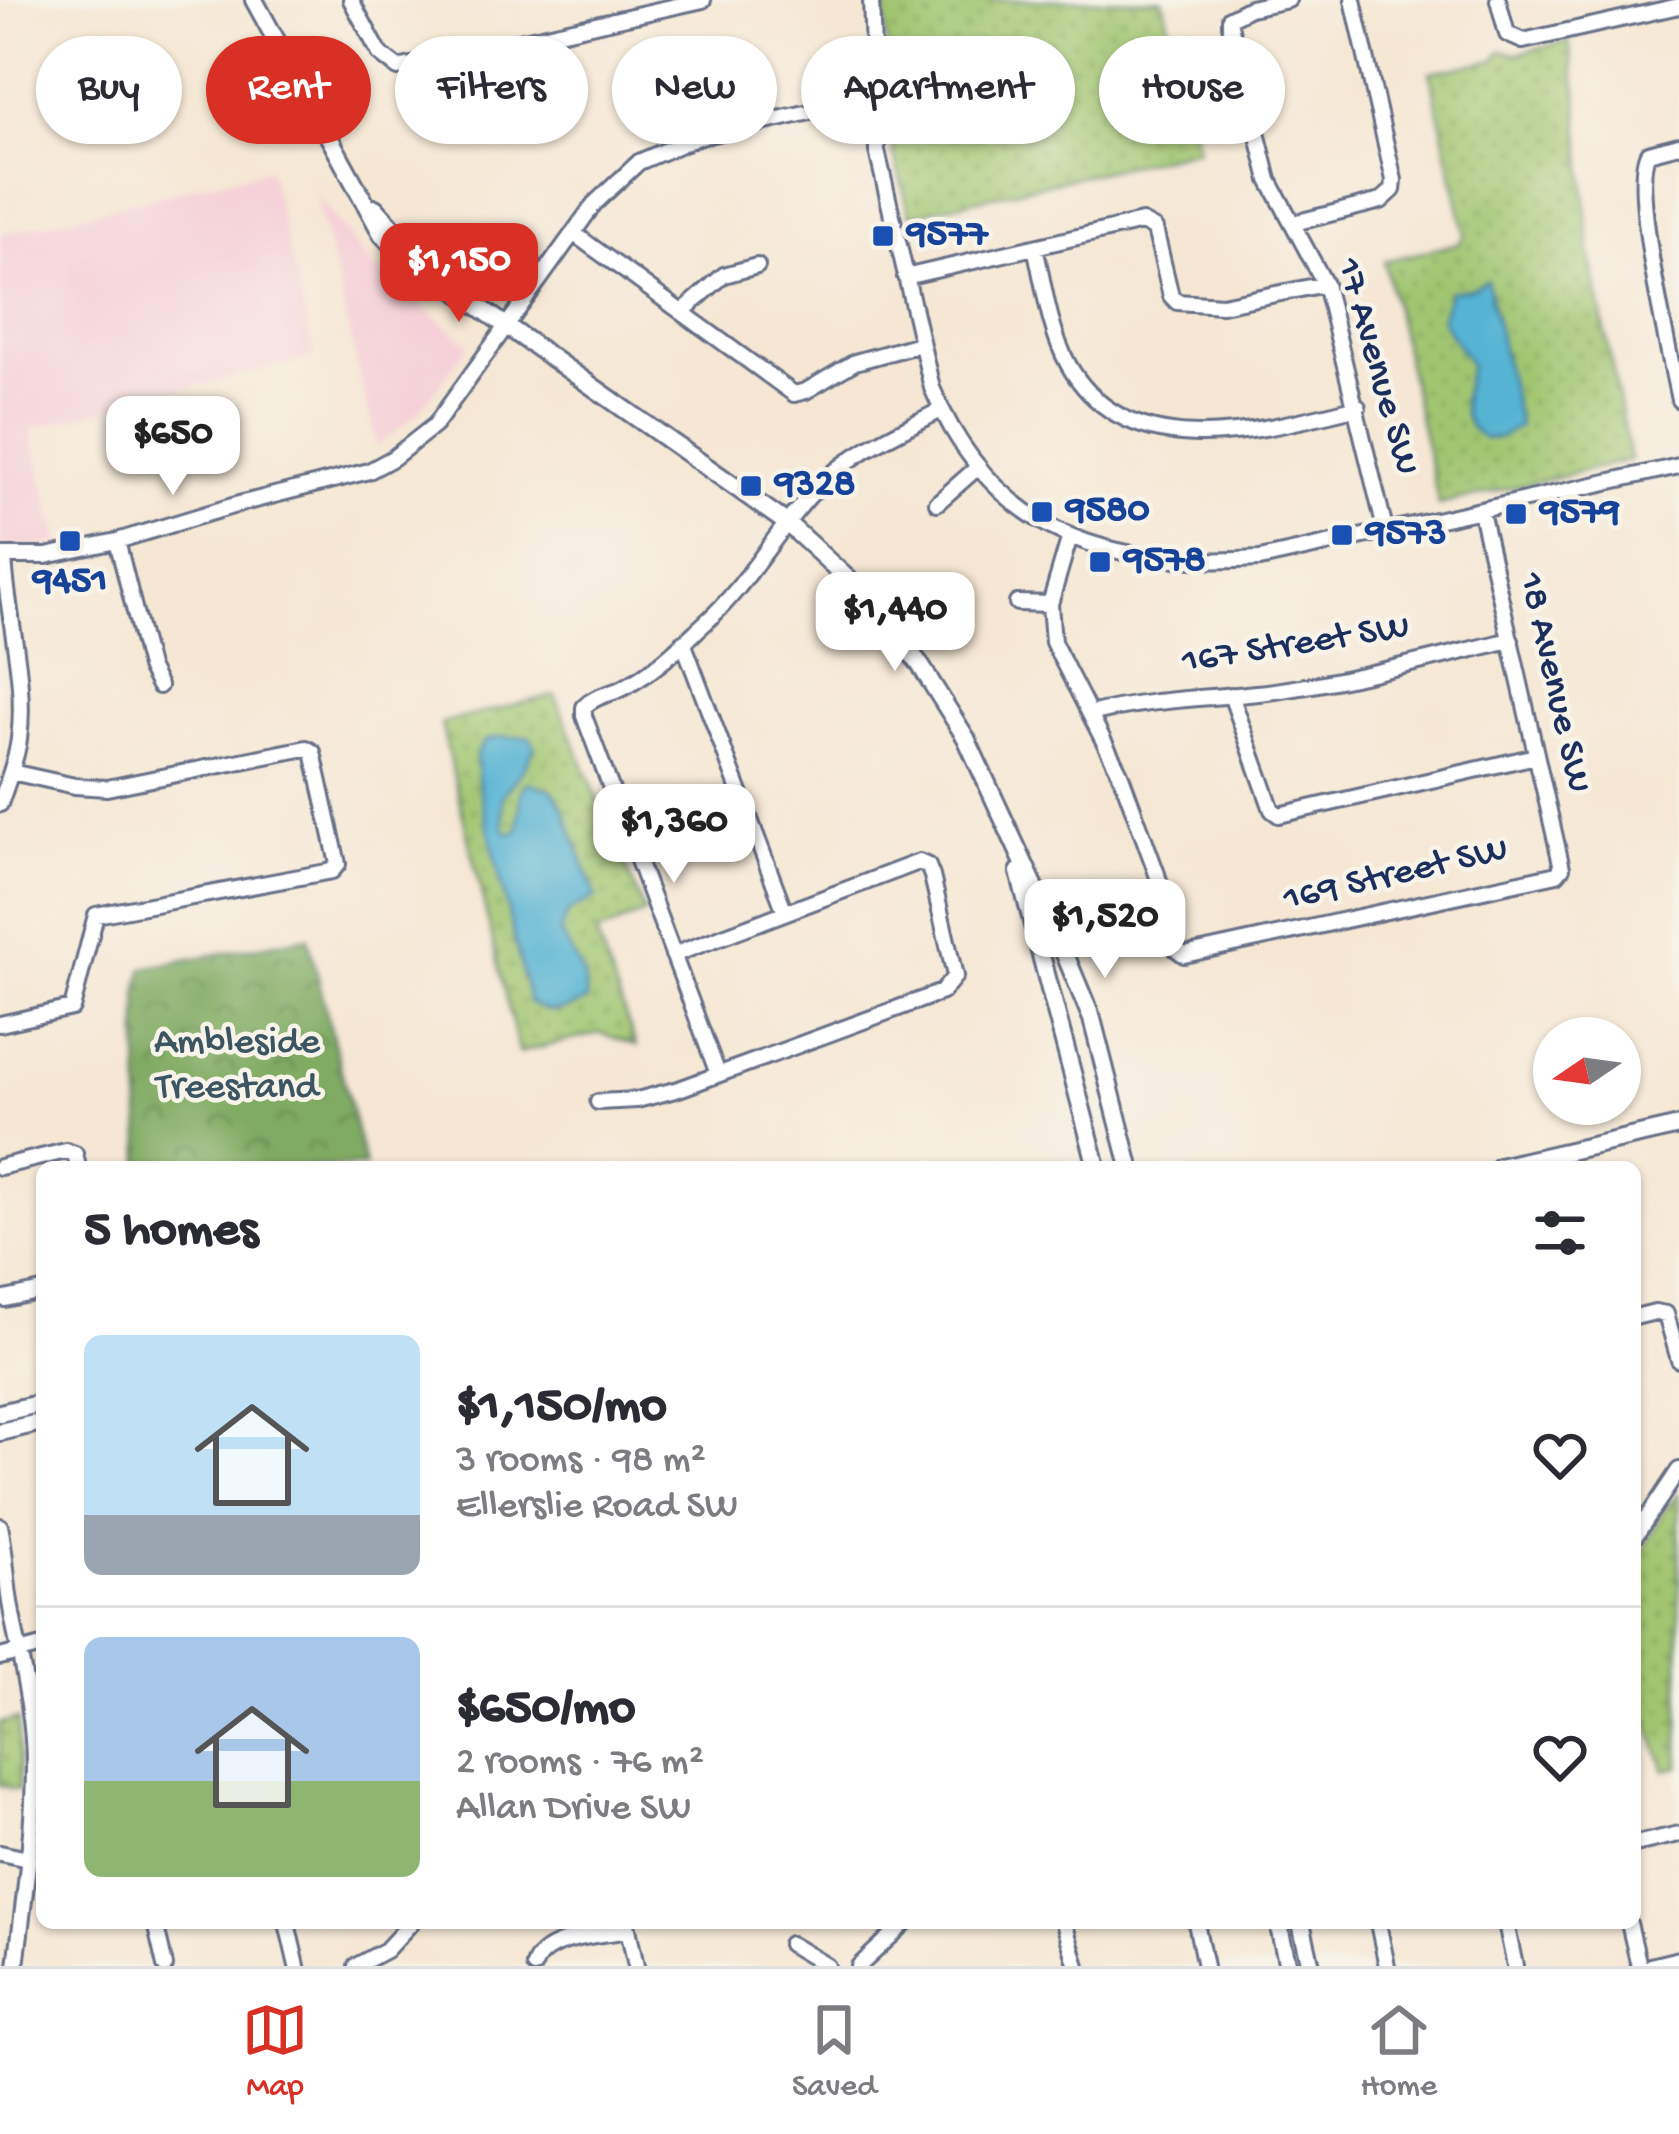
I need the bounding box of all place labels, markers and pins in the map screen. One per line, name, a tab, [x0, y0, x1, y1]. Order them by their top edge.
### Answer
place label: 9577	[905, 213, 989, 259]
pin: $1,150	[361, 223, 557, 325]
marker: 9577	[870, 223, 896, 249]
pin: $650	[102, 396, 244, 498]
place label: 9328	[773, 463, 855, 509]
marker: 9328	[738, 473, 764, 499]
place label: 9580	[1064, 489, 1150, 535]
place label: 9579	[1538, 491, 1620, 537]
marker: 9580	[1029, 499, 1055, 525]
marker: 9579	[1503, 501, 1529, 527]
place label: 9573	[1364, 512, 1447, 558]
marker: 9573	[1329, 522, 1355, 548]
marker: 9451	[57, 528, 83, 554]
place label: 9578	[1122, 539, 1206, 585]
marker: 9578	[1087, 549, 1113, 575]
place label: 9451	[31, 560, 107, 606]
pin: $1,440	[797, 572, 993, 674]
pin: $1,360	[576, 784, 772, 886]
pin: $1,520	[1007, 879, 1203, 981]

